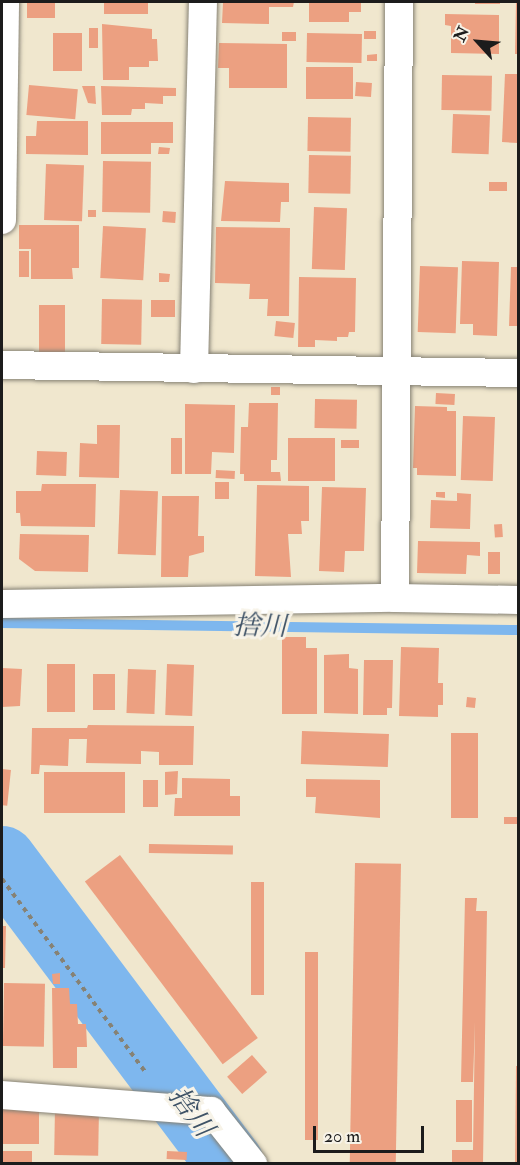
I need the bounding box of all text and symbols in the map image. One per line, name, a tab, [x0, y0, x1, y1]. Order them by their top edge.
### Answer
north arrow	[448, 12, 508, 72]
text: N	[450, 23, 474, 45]
water label: 捨川	[233, 609, 287, 643]
water label: 捨川	[162, 1081, 220, 1143]
scale bar	[316, 1114, 427, 1152]
text: 20 m	[324, 1125, 360, 1148]

